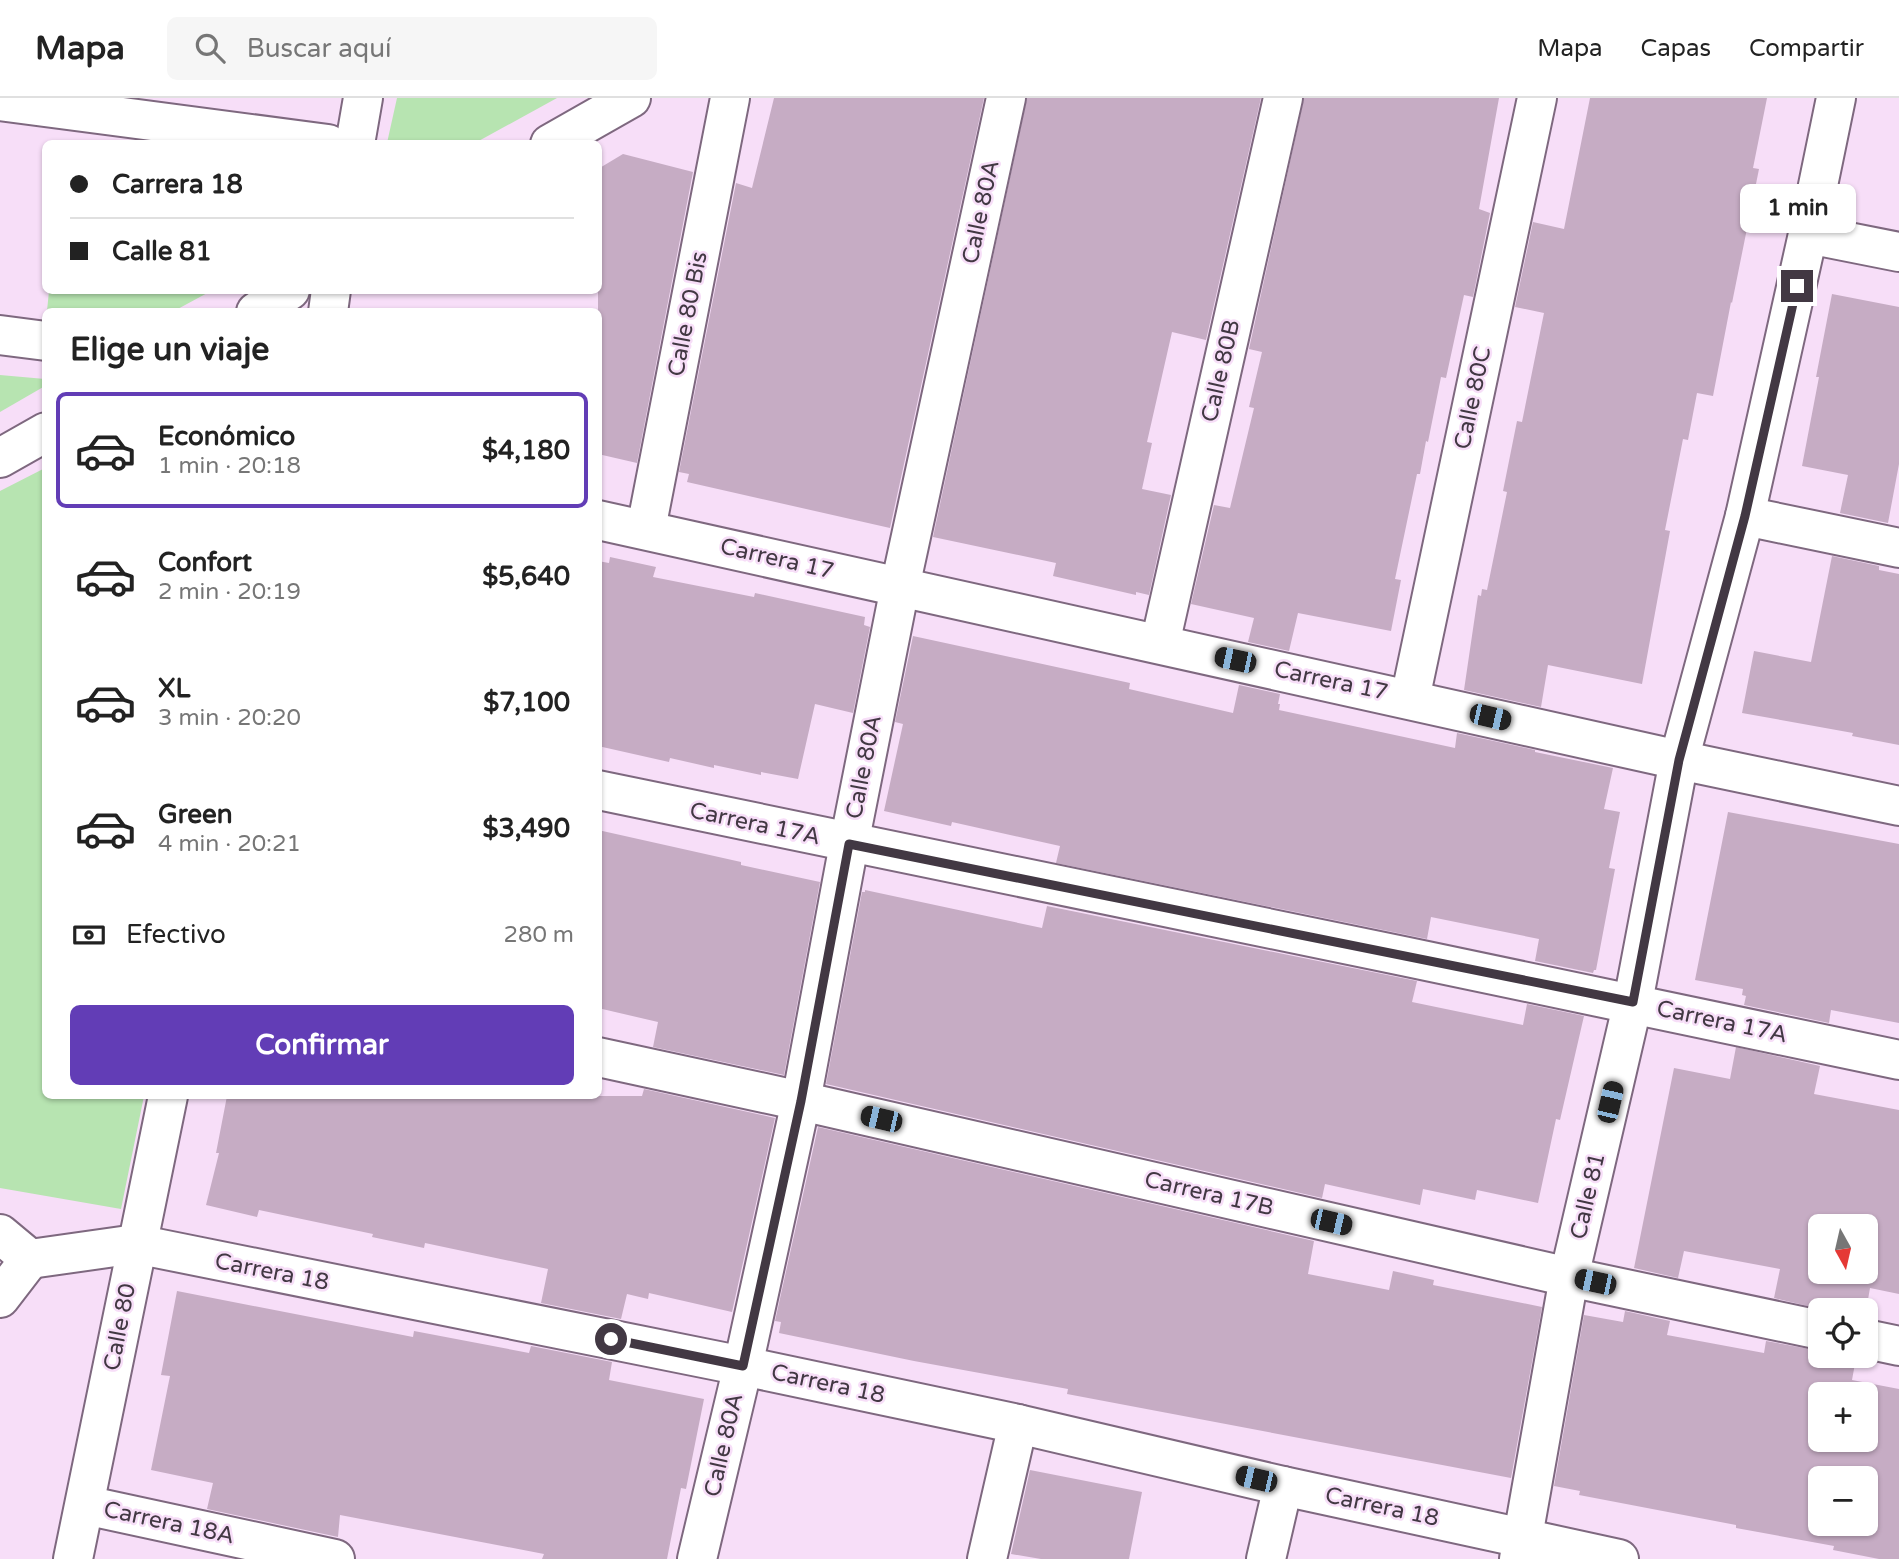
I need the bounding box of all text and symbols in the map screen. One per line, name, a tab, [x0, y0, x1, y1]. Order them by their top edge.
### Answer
search box	[167, 17, 657, 80]
text: Mapa	[35, 29, 125, 68]
icon: search	[191, 29, 229, 67]
text: Buscar aquí	[247, 33, 391, 64]
text: Mapa	[1537, 34, 1603, 63]
text: Capas	[1641, 34, 1711, 63]
text: Compartir	[1749, 34, 1864, 63]
street label: Calle 80A	[956, 158, 1006, 266]
text: Carrera 18	[112, 169, 243, 200]
callout: 1 min	[1739, 184, 1855, 234]
text: 1 min	[1767, 194, 1829, 222]
text: Calle 81	[112, 236, 212, 267]
street label: Calle 80 Bis	[662, 249, 714, 379]
route end	[1781, 270, 1813, 302]
street label: Calle 80B	[1196, 317, 1246, 425]
text: Elige un viaje	[70, 331, 269, 369]
street label: Calle 80C	[1448, 344, 1498, 452]
icon: car	[74, 419, 137, 482]
text: Económico	[158, 421, 295, 452]
text: $4,180	[482, 435, 570, 466]
text: 1 min · 20:18	[158, 452, 301, 480]
street label: Carrera 17	[717, 532, 837, 586]
icon: car	[74, 545, 137, 608]
text: Confort	[158, 547, 252, 578]
text: $5,640	[482, 561, 570, 592]
text: 2 min · 20:19	[158, 578, 301, 606]
car	[1213, 645, 1258, 675]
street label: Carrera 17	[1271, 655, 1391, 707]
icon: car	[74, 671, 137, 734]
text: XL	[158, 673, 190, 704]
text: $7,100	[483, 687, 570, 718]
car	[1468, 702, 1513, 732]
text: 3 min · 20:20	[158, 704, 301, 732]
street label: Calle 80A	[840, 713, 888, 821]
street label: Carrera 17A	[687, 796, 823, 852]
icon: car	[74, 797, 137, 860]
text: Green	[158, 799, 233, 830]
text: $3,490	[482, 813, 570, 844]
text: 4 min · 20:21	[158, 830, 301, 858]
icon: cash	[70, 916, 108, 954]
text: Efectivo	[126, 919, 226, 950]
text: 280 m	[504, 921, 574, 949]
street label: Carrera 17A	[1654, 994, 1790, 1050]
button: Confirmar	[70, 1005, 574, 1085]
car	[1596, 1079, 1625, 1125]
car	[859, 1104, 904, 1134]
street label: Calle 81	[1564, 1150, 1612, 1242]
street label: Carrera 17B	[1142, 1166, 1276, 1222]
car	[1309, 1207, 1354, 1237]
north arrow	[1808, 1214, 1878, 1284]
map controls	[1808, 1214, 1878, 1536]
street label: Carrera 18	[212, 1247, 332, 1297]
car	[1573, 1267, 1618, 1297]
street label: Calle 80	[98, 1281, 142, 1373]
button: locate	[1808, 1298, 1878, 1368]
route start	[595, 1323, 627, 1355]
street label: Carrera 18	[768, 1358, 888, 1410]
button: +	[1808, 1382, 1878, 1452]
street label: Calle 80A	[699, 1390, 749, 1500]
car	[1234, 1464, 1279, 1494]
button: −	[1808, 1466, 1878, 1536]
street label: Carrera 18	[1322, 1481, 1442, 1533]
street label: Carrera 18A	[101, 1495, 237, 1551]

